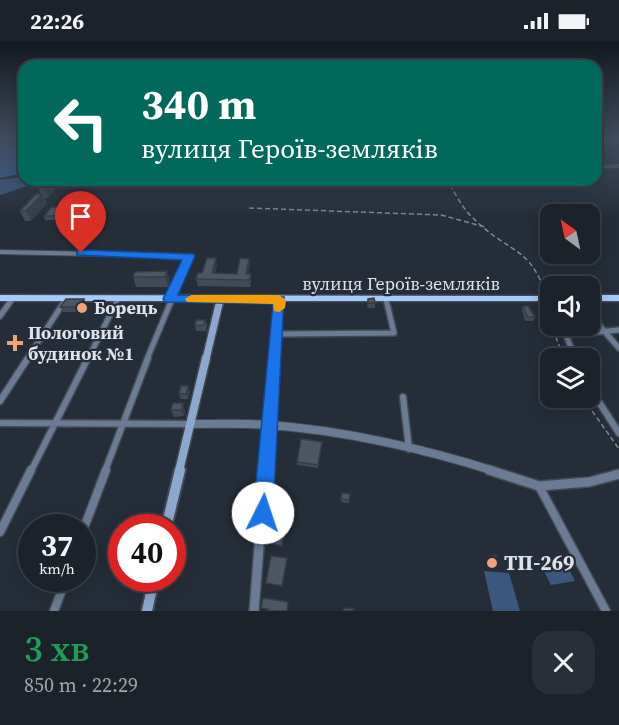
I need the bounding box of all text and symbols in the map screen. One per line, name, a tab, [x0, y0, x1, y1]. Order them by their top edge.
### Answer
text: 22:26	[30, 6, 84, 36]
text: 340 m	[141, 75, 256, 133]
icon: left	[42, 84, 120, 162]
text: вулиця Героїв-земляків	[141, 130, 438, 167]
pin	[55, 191, 106, 253]
icon: arrive	[64, 200, 97, 233]
north arrow	[540, 204, 600, 264]
map controls	[540, 204, 600, 408]
street label: вулиця Героїв-земляків	[302, 271, 500, 296]
button: sound	[540, 276, 600, 336]
place label: Борець	[94, 295, 158, 320]
marker: Борець	[75, 301, 89, 315]
place label: Пологовий будинок №1	[28, 320, 134, 366]
marker: Пологовий будинок №1	[6, 334, 24, 352]
button: layers	[540, 348, 600, 408]
position arrow	[231, 481, 295, 545]
speed limit sign: 40	[108, 514, 186, 592]
text: 37	[41, 525, 73, 566]
place label: ТП-269	[504, 548, 574, 577]
marker: ТП-269	[485, 556, 499, 570]
text: km/h	[39, 558, 75, 579]
text: 3 хв	[24, 624, 89, 673]
button: close	[532, 631, 595, 694]
text: 850 m · 22:29	[24, 671, 138, 699]

